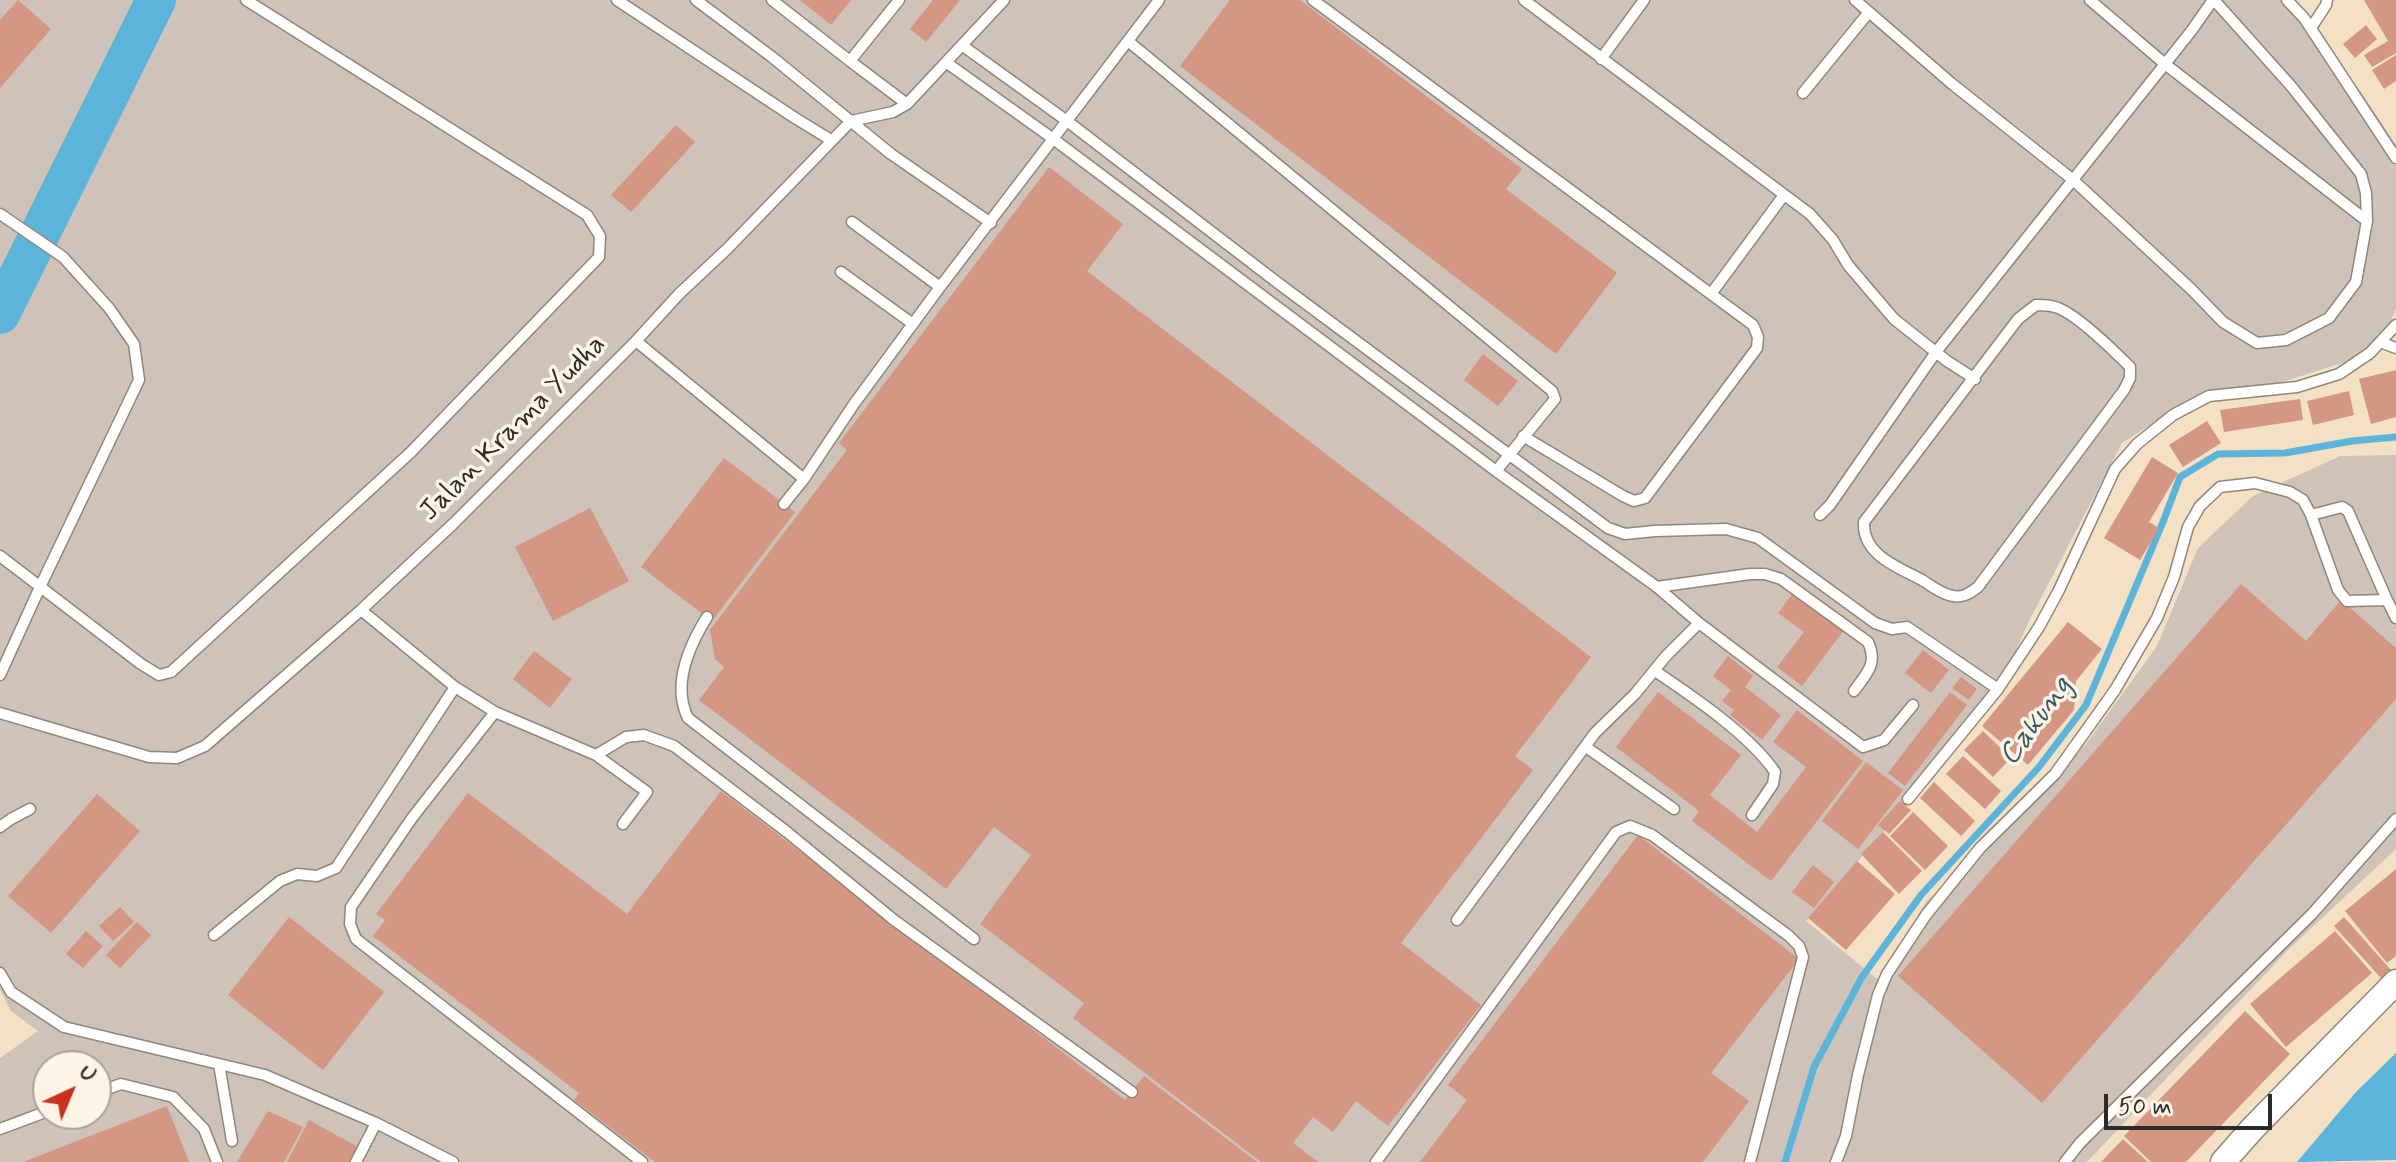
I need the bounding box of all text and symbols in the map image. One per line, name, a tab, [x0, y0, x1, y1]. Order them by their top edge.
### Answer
street label: Jalan Krama Yudha	[414, 329, 614, 529]
water label: Cakung	[1993, 670, 2081, 774]
north arrow	[32, 1050, 112, 1130]
text: U	[72, 1059, 102, 1089]
scale bar	[2108, 1078, 2276, 1128]
text: 50 m	[2118, 1092, 2172, 1123]

